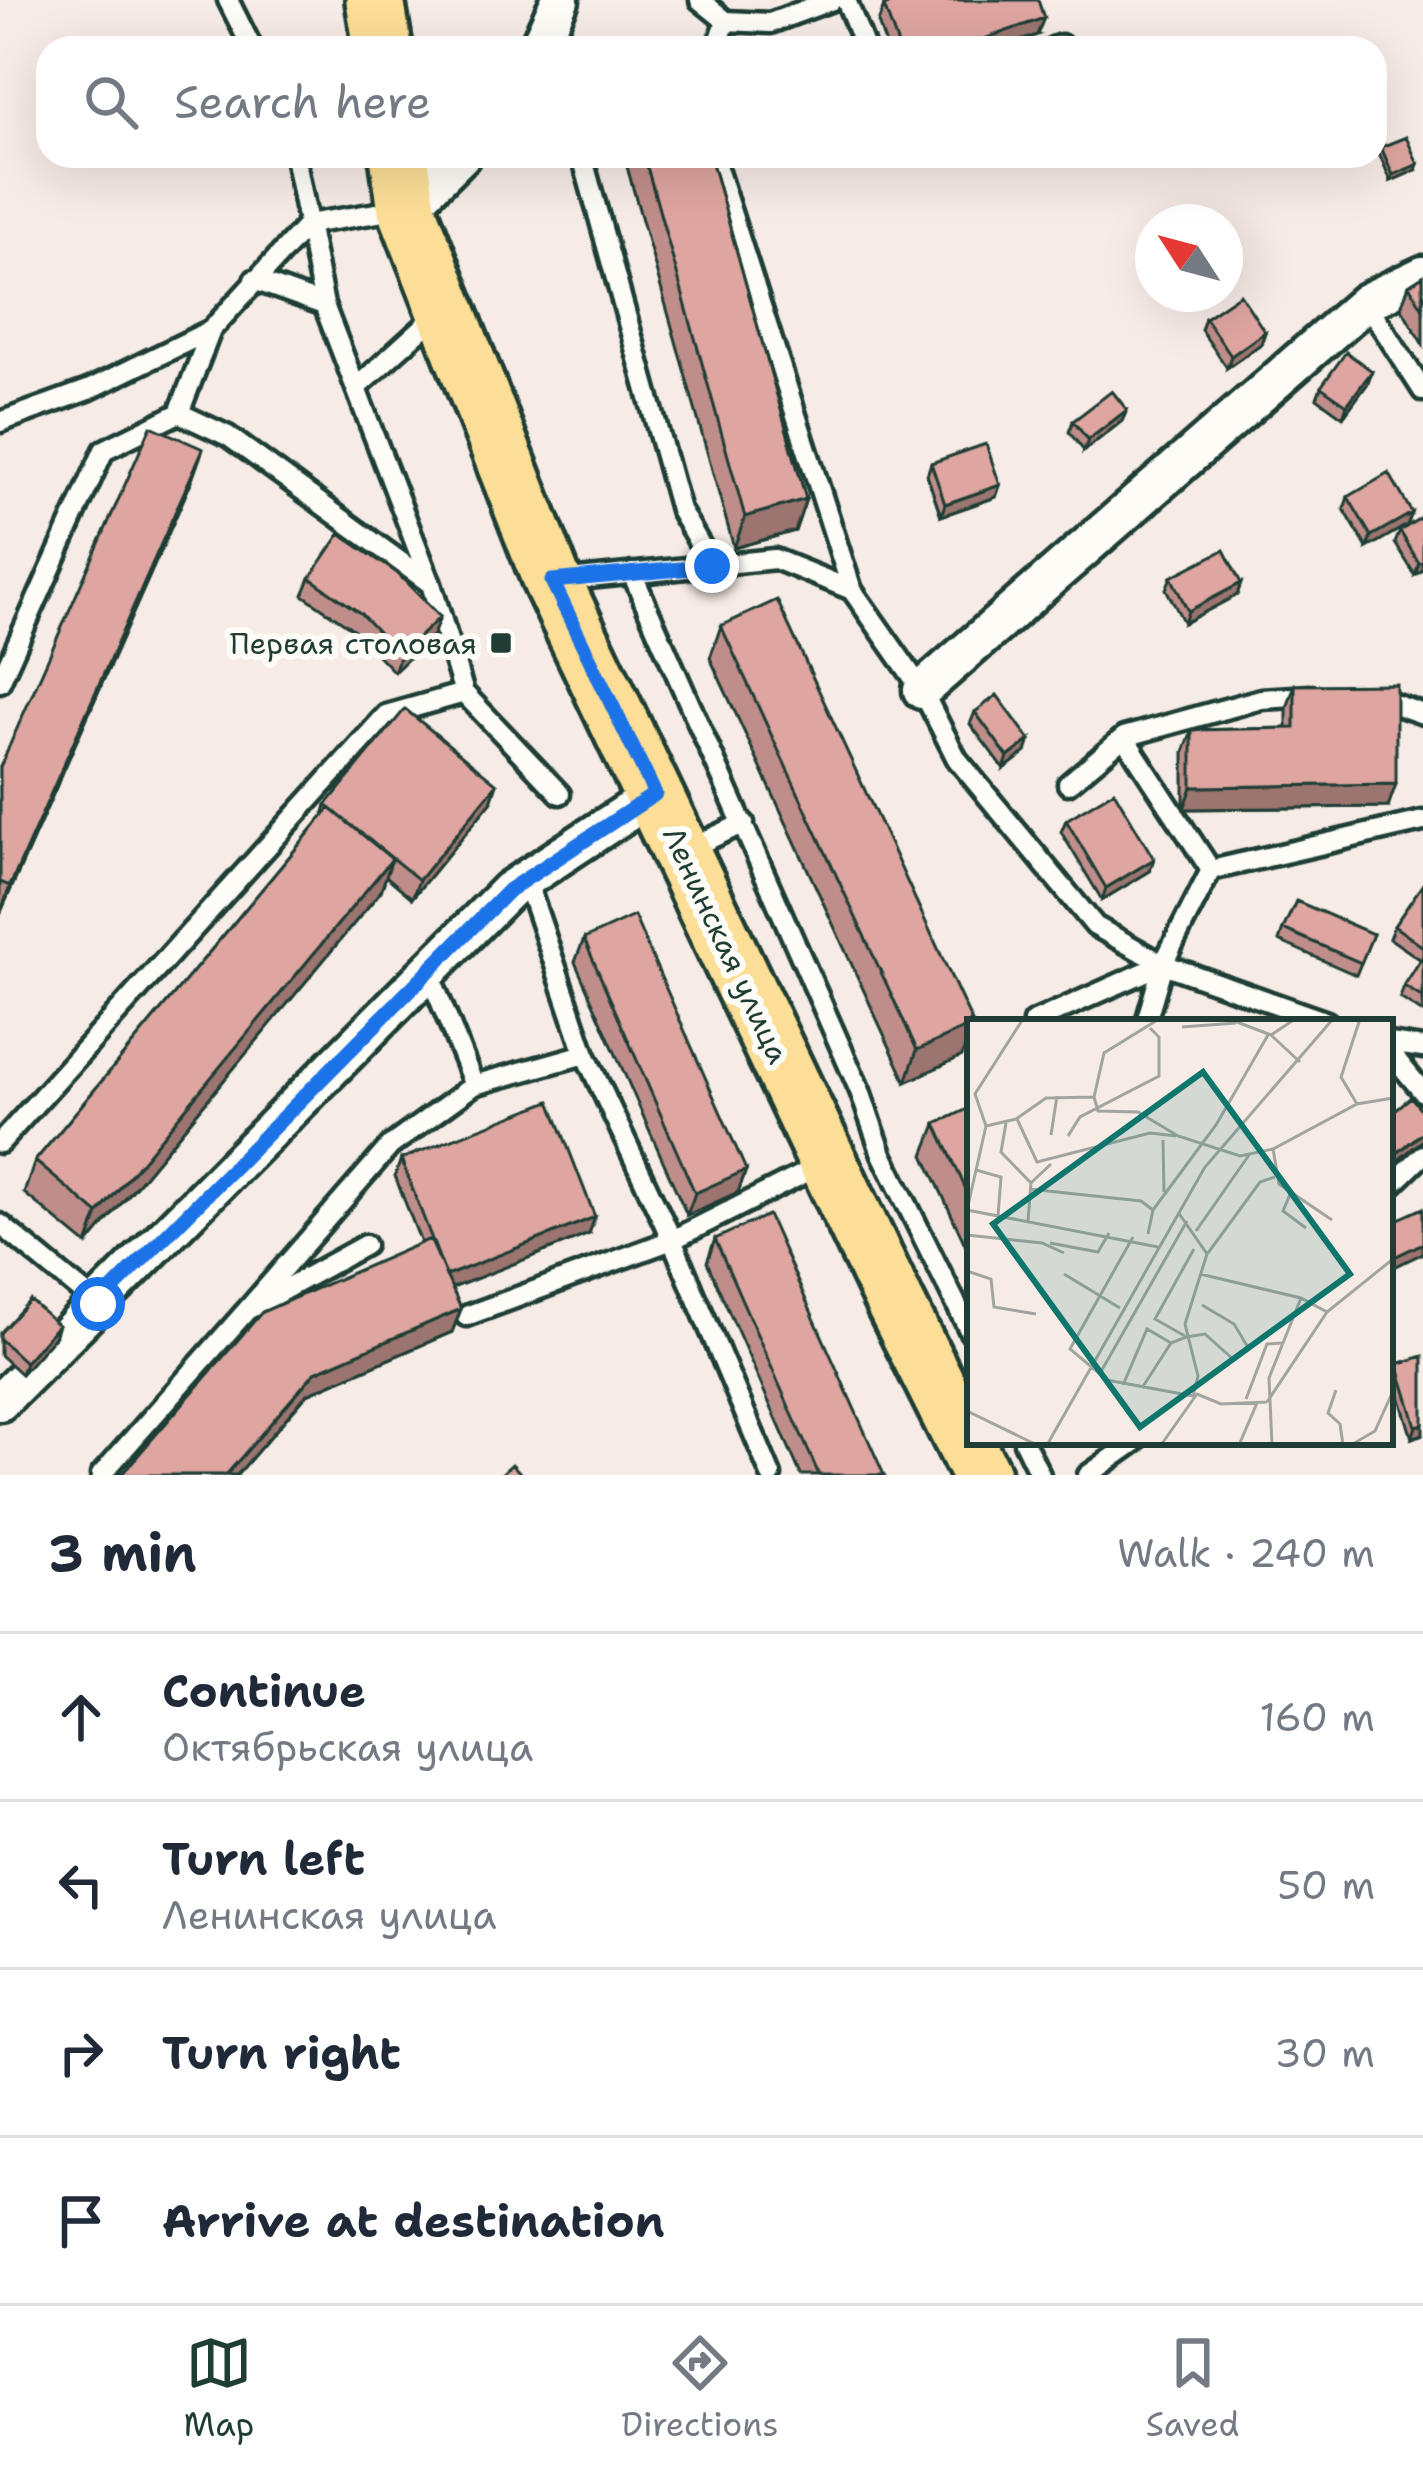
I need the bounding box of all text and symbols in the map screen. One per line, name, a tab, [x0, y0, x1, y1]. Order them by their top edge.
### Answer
search box	[36, 36, 1387, 168]
icon: search	[78, 69, 144, 135]
text: Search here	[174, 72, 431, 132]
north arrow	[1135, 204, 1243, 312]
route end	[685, 539, 739, 593]
place label: Первая столовая	[230, 623, 477, 664]
marker: Первая столовая	[488, 630, 514, 656]
street label: Ленинская улица	[653, 820, 799, 1071]
inset map	[967, 1019, 1393, 1445]
route start	[71, 1277, 125, 1331]
text: 3 min	[48, 1519, 197, 1587]
text: Walk · 240 m	[1117, 1527, 1375, 1579]
text: Continue	[162, 1661, 366, 1721]
icon: ahead	[48, 1684, 114, 1750]
text: 160 m	[1260, 1691, 1375, 1743]
text: Октябрьская улица	[162, 1721, 533, 1773]
text: Turn left	[162, 1829, 365, 1889]
icon: left	[48, 1852, 114, 1918]
text: 50 m	[1277, 1859, 1375, 1911]
text: Ленинская улица	[162, 1889, 496, 1941]
icon: right	[48, 2020, 114, 2086]
text: Turn right	[162, 2023, 401, 2083]
text: 30 m	[1274, 2027, 1375, 2079]
icon: arrive	[48, 2188, 114, 2254]
text: Arrive at destination	[162, 2191, 665, 2251]
tab: Map	[184, 2330, 254, 2447]
tab: Directions	[621, 2330, 779, 2447]
tab: Saved	[1146, 2330, 1239, 2447]

